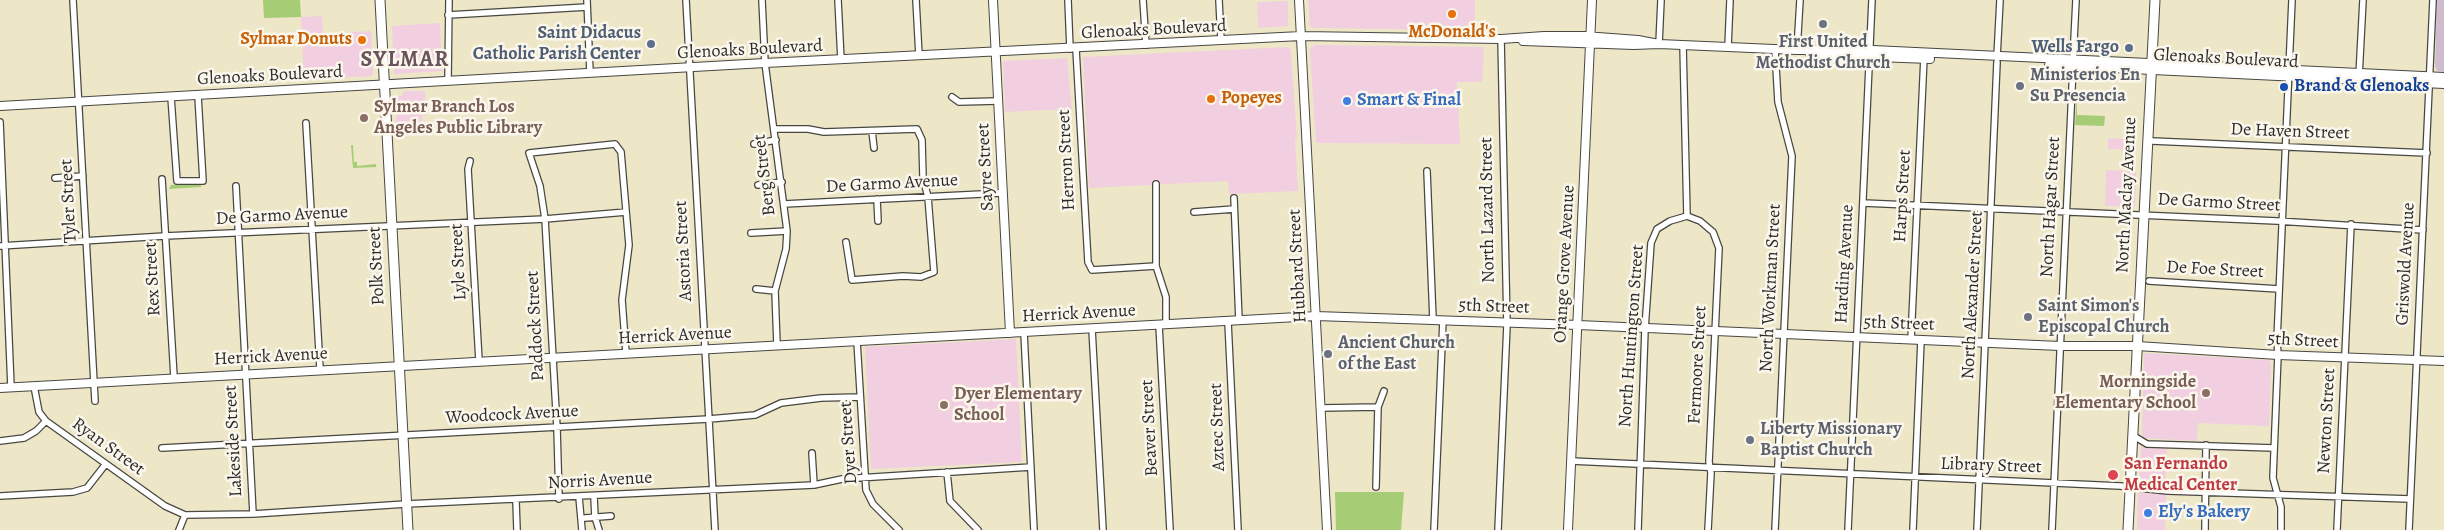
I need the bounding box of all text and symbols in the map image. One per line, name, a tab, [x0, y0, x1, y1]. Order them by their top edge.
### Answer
marker: McDonald's	[1446, 8, 1458, 20]
street label: Glenoaks Boulevard	[1081, 15, 1227, 45]
marker: First United Methodist Church	[1817, 18, 1829, 30]
place label: McDonald's	[1408, 22, 1496, 44]
place label: Saint Didacus Catholic Parish Center	[473, 23, 641, 66]
place label: Sylmar Donuts	[240, 29, 352, 51]
place label: First United Methodist Church	[1755, 32, 1891, 74]
marker: Sylmar Donuts	[356, 34, 368, 46]
street label: Glenoaks Boulevard	[677, 35, 823, 65]
place label: Wells Fargo	[2031, 37, 2119, 59]
marker: Saint Didacus Catholic Parish Center	[645, 38, 657, 50]
marker: Wells Fargo	[2123, 42, 2135, 54]
street label: Glenoaks Boulevard	[2153, 44, 2299, 74]
district label: SYLMAR	[360, 48, 450, 74]
street label: Glenoaks Boulevard	[197, 61, 343, 91]
place label: Ministerios En Su Presencia	[2030, 65, 2140, 108]
place label: Brand & Glenoaks	[2294, 76, 2429, 98]
marker: Ministerios En Su Presencia	[2014, 80, 2026, 92]
marker: Brand & Glenoaks	[2278, 81, 2290, 93]
place label: Popeyes	[1221, 88, 1282, 110]
place label: Smart & Final	[1357, 90, 1461, 112]
marker: Popeyes	[1205, 93, 1217, 105]
marker: Smart & Final	[1341, 95, 1353, 107]
place label: Sylmar Branch Los Angeles Public Library	[374, 97, 542, 140]
street label: Herron Street	[1054, 109, 1080, 211]
marker: Sylmar Branch Los Angeles Public Library	[358, 112, 370, 124]
street label: North Maclay Avenue	[2112, 116, 2142, 274]
street label: De Haven Street	[2230, 119, 2350, 145]
street label: Sayre Street	[973, 123, 999, 211]
street label: Berg Street	[749, 133, 781, 217]
street label: North Hagar Street	[2037, 136, 2065, 278]
street label: North Lazard Street	[1476, 137, 1500, 283]
street label: Harps Street	[1890, 149, 1916, 243]
street label: Tyler Street	[56, 158, 82, 244]
street label: De Garmo Avenue	[825, 170, 959, 198]
street label: Orange Grove Avenue	[1550, 185, 1580, 343]
street label: De Garmo Street	[2157, 189, 2281, 217]
street label: Astoria Street	[671, 200, 697, 302]
street label: De Garmo Avenue	[215, 202, 349, 230]
street label: Griswold Avenue	[2392, 202, 2420, 326]
street label: North Workman Street	[1756, 203, 1786, 373]
street label: Harding Avenue	[1831, 204, 1859, 324]
street label: Hubbard Street	[1284, 208, 1312, 324]
street label: North Alexander Street	[1958, 210, 1988, 380]
street label: Lyle Street	[446, 223, 472, 301]
street label: Polk Street	[364, 226, 390, 306]
street label: Rex Street	[140, 241, 166, 317]
street label: North Huntington Street	[1615, 244, 1649, 428]
street label: De Foe Street	[2166, 257, 2264, 283]
street label: Paddock Street	[522, 270, 550, 382]
street label: 5th Street	[1458, 295, 1530, 319]
place label: Saint Simon's Episcopal Church	[2038, 296, 2169, 338]
street label: Herrick Avenue	[1022, 300, 1136, 328]
street label: Fermoore Street	[1684, 305, 1712, 425]
marker: Saint Simon's Episcopal Church	[2022, 311, 2034, 323]
street label: 5th Street	[1863, 312, 1935, 336]
street label: Herrick Avenue	[618, 322, 732, 350]
street label: 5th Street	[2267, 328, 2339, 354]
place label: Ancient Church of the East	[1338, 333, 1455, 376]
street label: Herrick Avenue	[214, 343, 328, 371]
marker: Ancient Church of the East	[1322, 348, 1334, 360]
street label: Newton Street	[2313, 368, 2341, 474]
place label: Morningside Elementary School	[2055, 372, 2196, 414]
street label: Beaver Street	[1137, 379, 1163, 477]
street label: Aztec Street	[1206, 383, 1230, 471]
street label: Lakeside Street	[220, 384, 248, 498]
place label: Dyer Elementary School	[954, 384, 1082, 426]
marker: Morningside Elementary School	[2200, 387, 2212, 399]
marker: Dyer Elementary School	[938, 399, 950, 411]
street label: Woodcock Avenue	[445, 401, 579, 429]
street label: Dyer Street	[835, 401, 863, 485]
street label: Ryan Street	[67, 413, 149, 481]
place label: Liberty Missionary Baptist Church	[1760, 419, 1902, 462]
marker: Liberty Missionary Baptist Church	[1744, 434, 1756, 446]
street label: Library Street	[1940, 453, 2042, 479]
place label: San Fernando Medical Center	[2124, 454, 2237, 496]
street label: Norris Avenue	[547, 467, 653, 495]
marker: San Fernando Medical Center	[2106, 468, 2120, 482]
place label: Ely's Bakery	[2158, 502, 2250, 524]
marker: Ely's Bakery	[2142, 507, 2154, 519]

